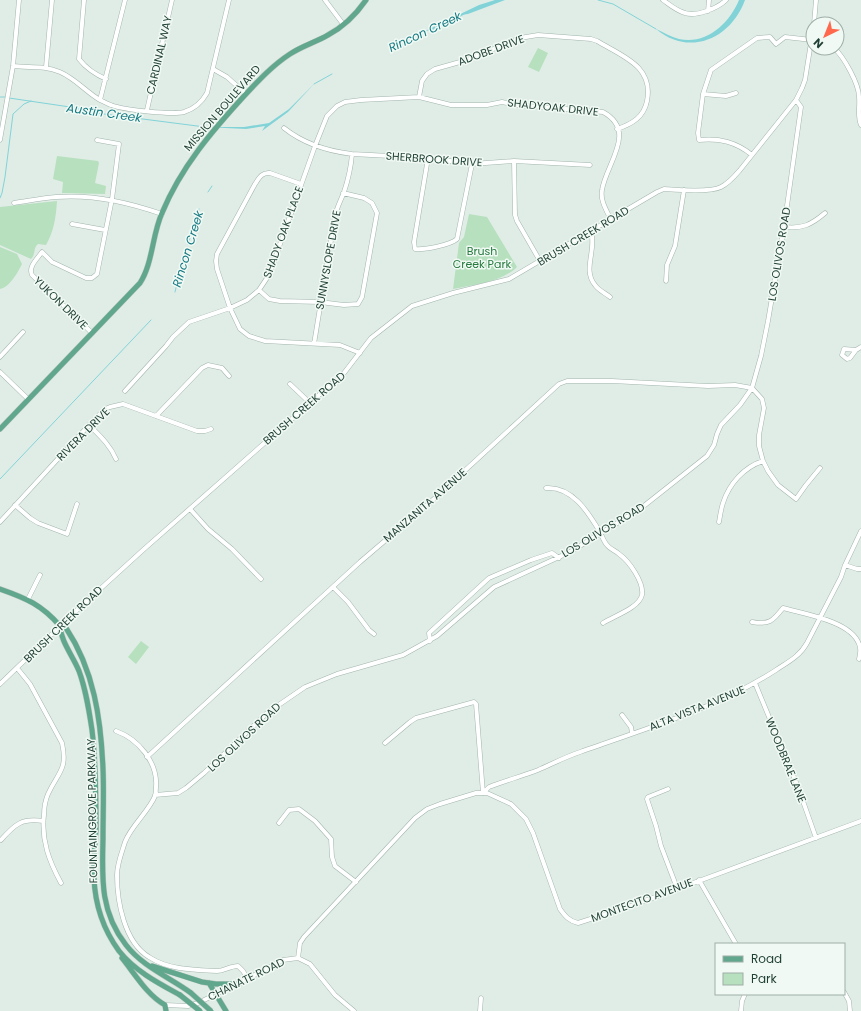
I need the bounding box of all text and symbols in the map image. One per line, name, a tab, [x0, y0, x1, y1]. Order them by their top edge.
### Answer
water label: Rincon Creek	[385, 7, 465, 56]
street label: CARDINAL WAY	[142, 13, 176, 96]
north arrow	[805, 16, 845, 56]
street label: ADOBE DRIVE	[456, 31, 526, 69]
text: N	[810, 35, 827, 52]
street label: MISSION BOULEVARD	[180, 61, 264, 155]
street label: SHADYOAK DRIVE	[507, 94, 599, 120]
water label: Austin Creek	[65, 99, 143, 126]
street label: SHERBROOK DRIVE	[385, 148, 483, 170]
street label: SHADY OAK PLACE	[259, 184, 307, 280]
street label: BRUSH CREEK ROAD	[534, 202, 632, 270]
street label: LOS OLIVOS ROAD	[764, 206, 794, 302]
water label: Rincon Creek	[168, 208, 207, 289]
street label: SUNNYSLOPE DRIVE	[311, 209, 345, 311]
park label: Brush Creek Park	[453, 243, 512, 272]
street label: YUKON DRIVE	[30, 273, 92, 333]
street label: BRUSH CREEK ROAD	[259, 368, 349, 448]
street label: RIVERA DRIVE	[53, 404, 113, 464]
street label: MANZANITA AVENUE	[380, 464, 470, 546]
street label: LOS OLIVOS ROAD	[558, 499, 648, 561]
street label: BRUSH CREEK ROAD	[20, 582, 106, 666]
street label: ALTA VISTA AVENUE	[646, 681, 748, 735]
street label: LOS OLIVOS ROAD	[204, 699, 284, 775]
street label: WOODBRAE LANE	[762, 715, 810, 805]
street label: FOUNTAINGROVE PARKWAY	[83, 738, 101, 883]
street label: MONTECITO AVENUE	[589, 874, 695, 926]
legend	[715, 943, 845, 995]
text: Road	[751, 950, 782, 967]
street label: CHANATE ROAD	[205, 953, 287, 1005]
text: Park	[751, 970, 778, 987]

